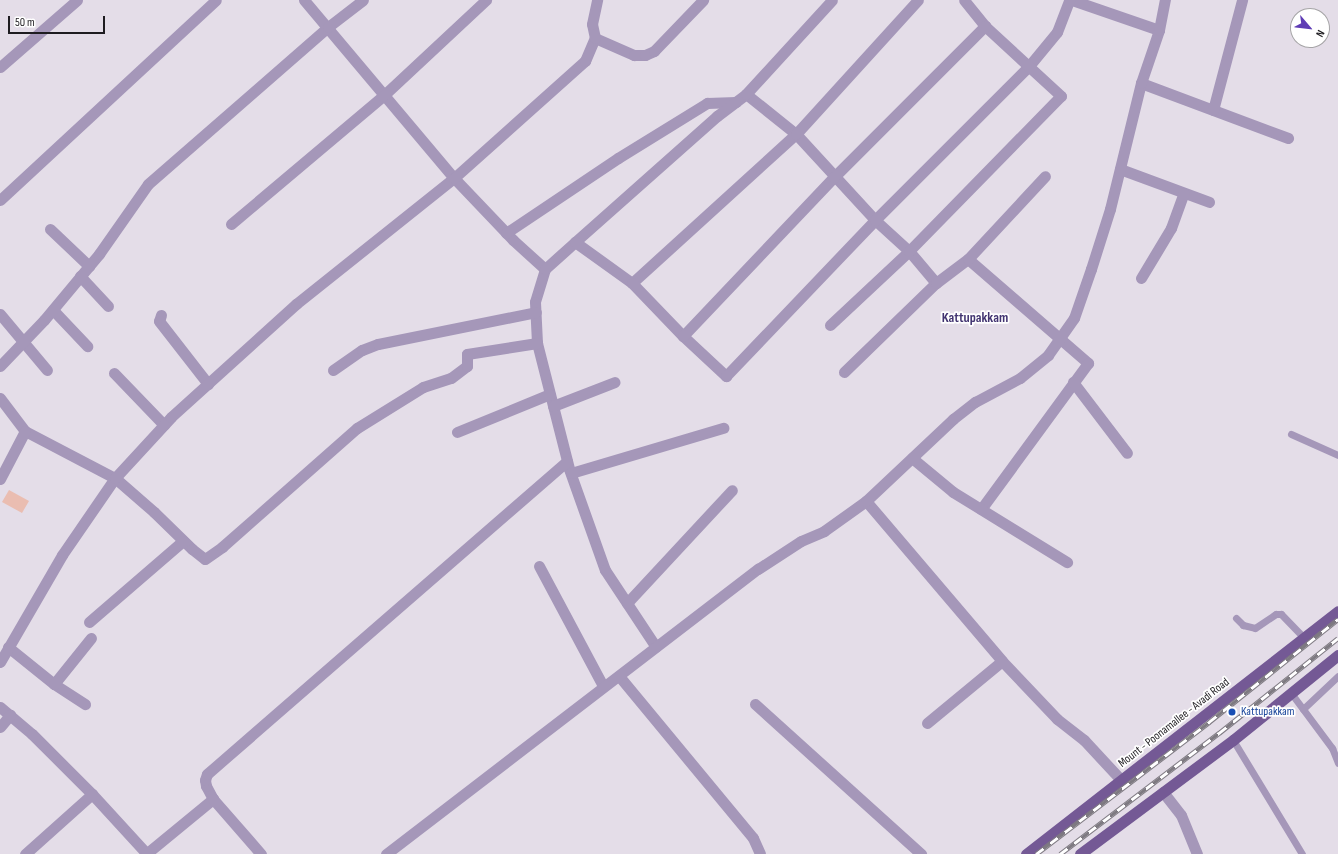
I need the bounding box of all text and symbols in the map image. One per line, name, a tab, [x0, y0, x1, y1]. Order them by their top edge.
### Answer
scale bar	[10, 8, 107, 34]
north arrow	[1290, 8, 1330, 48]
text: 50 m	[15, 15, 35, 30]
text: N	[1313, 28, 1327, 39]
district label: Kattupakkam	[942, 310, 1008, 326]
street label: Mount - Poonamallee - Avadi Road	[1116, 675, 1232, 771]
place label: Kattupakkam	[1241, 705, 1294, 719]
marker: Kattupakkam	[1226, 706, 1238, 718]

